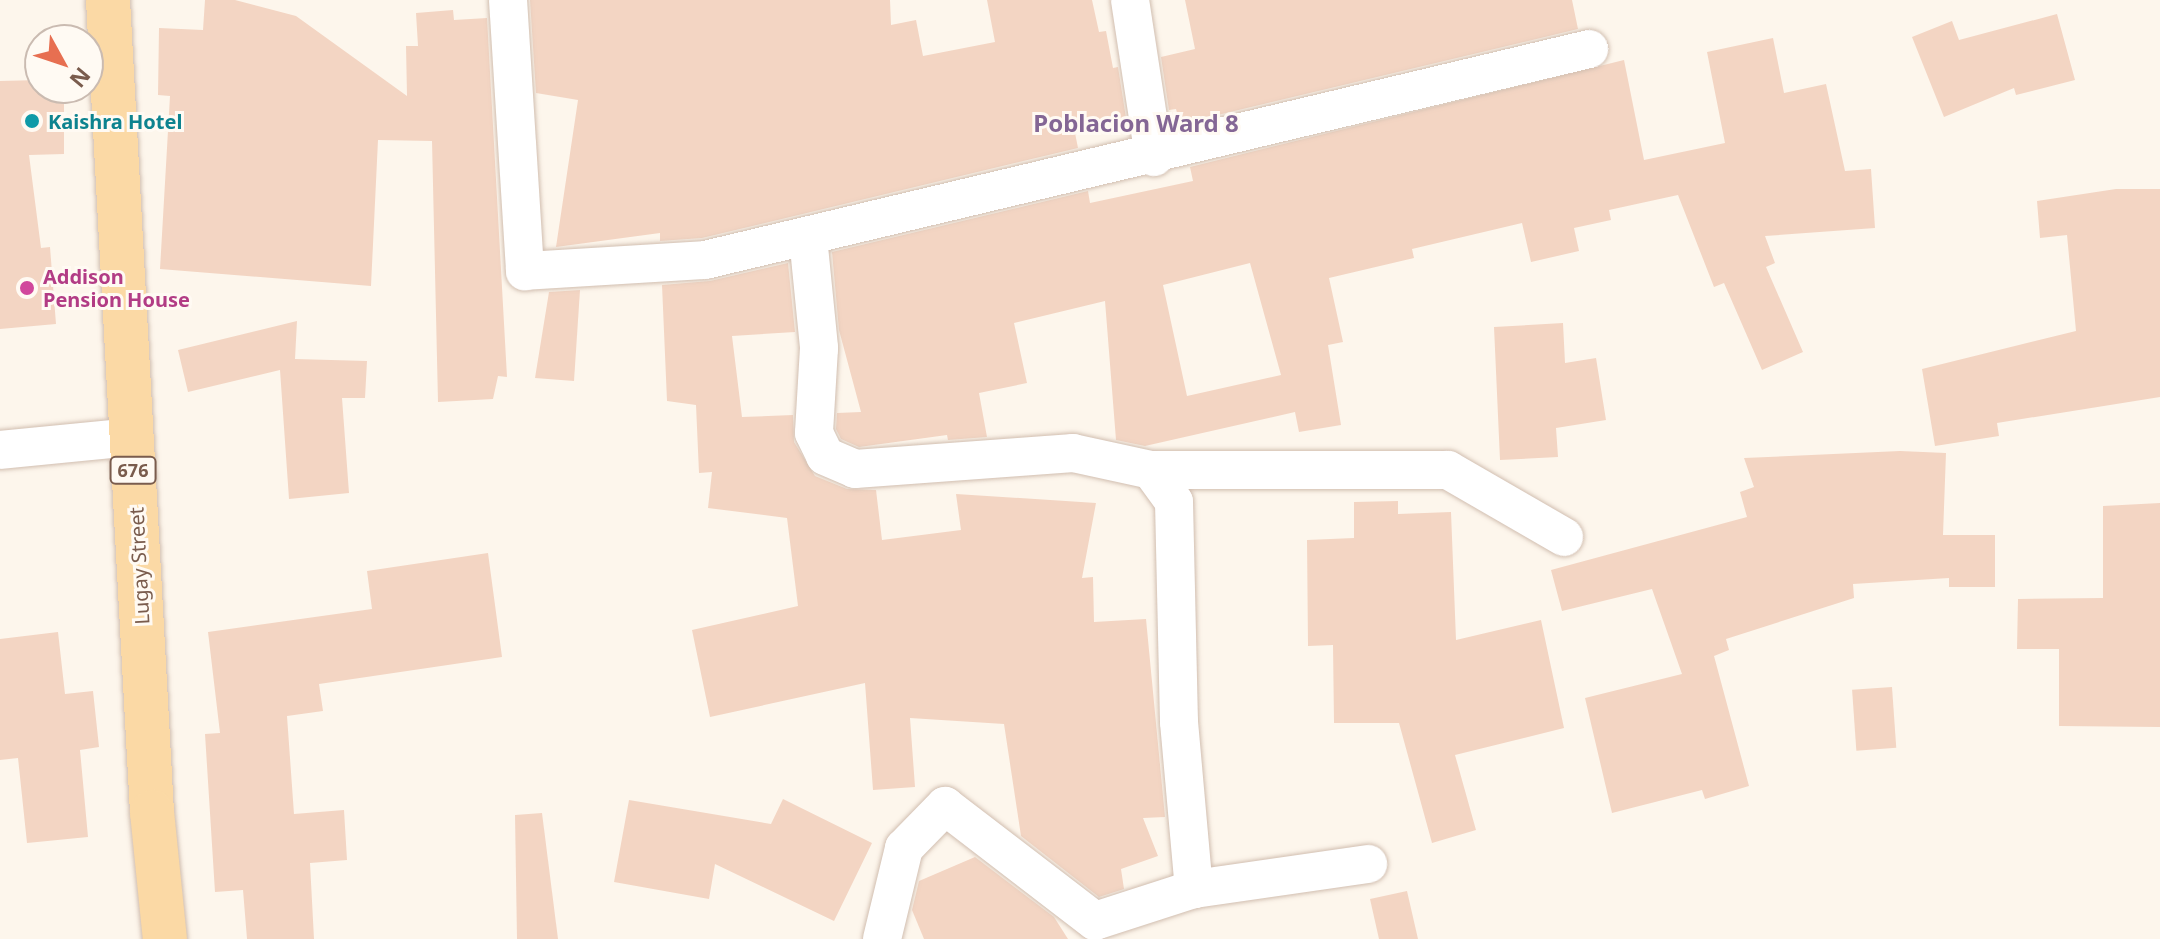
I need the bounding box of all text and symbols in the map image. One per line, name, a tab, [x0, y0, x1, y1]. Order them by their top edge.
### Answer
north arrow	[24, 24, 104, 104]
text: N	[64, 62, 98, 95]
place label: Kaishra Hotel	[48, 109, 182, 133]
district label: Poblacion Ward 8	[1033, 109, 1239, 137]
marker: Kaishra Hotel	[23, 112, 41, 130]
place label: Addison Pension House	[43, 264, 190, 311]
marker: Addison Pension House	[18, 279, 36, 297]
road number: 676	[109, 456, 157, 484]
street label: Lugay Street	[124, 507, 154, 625]

